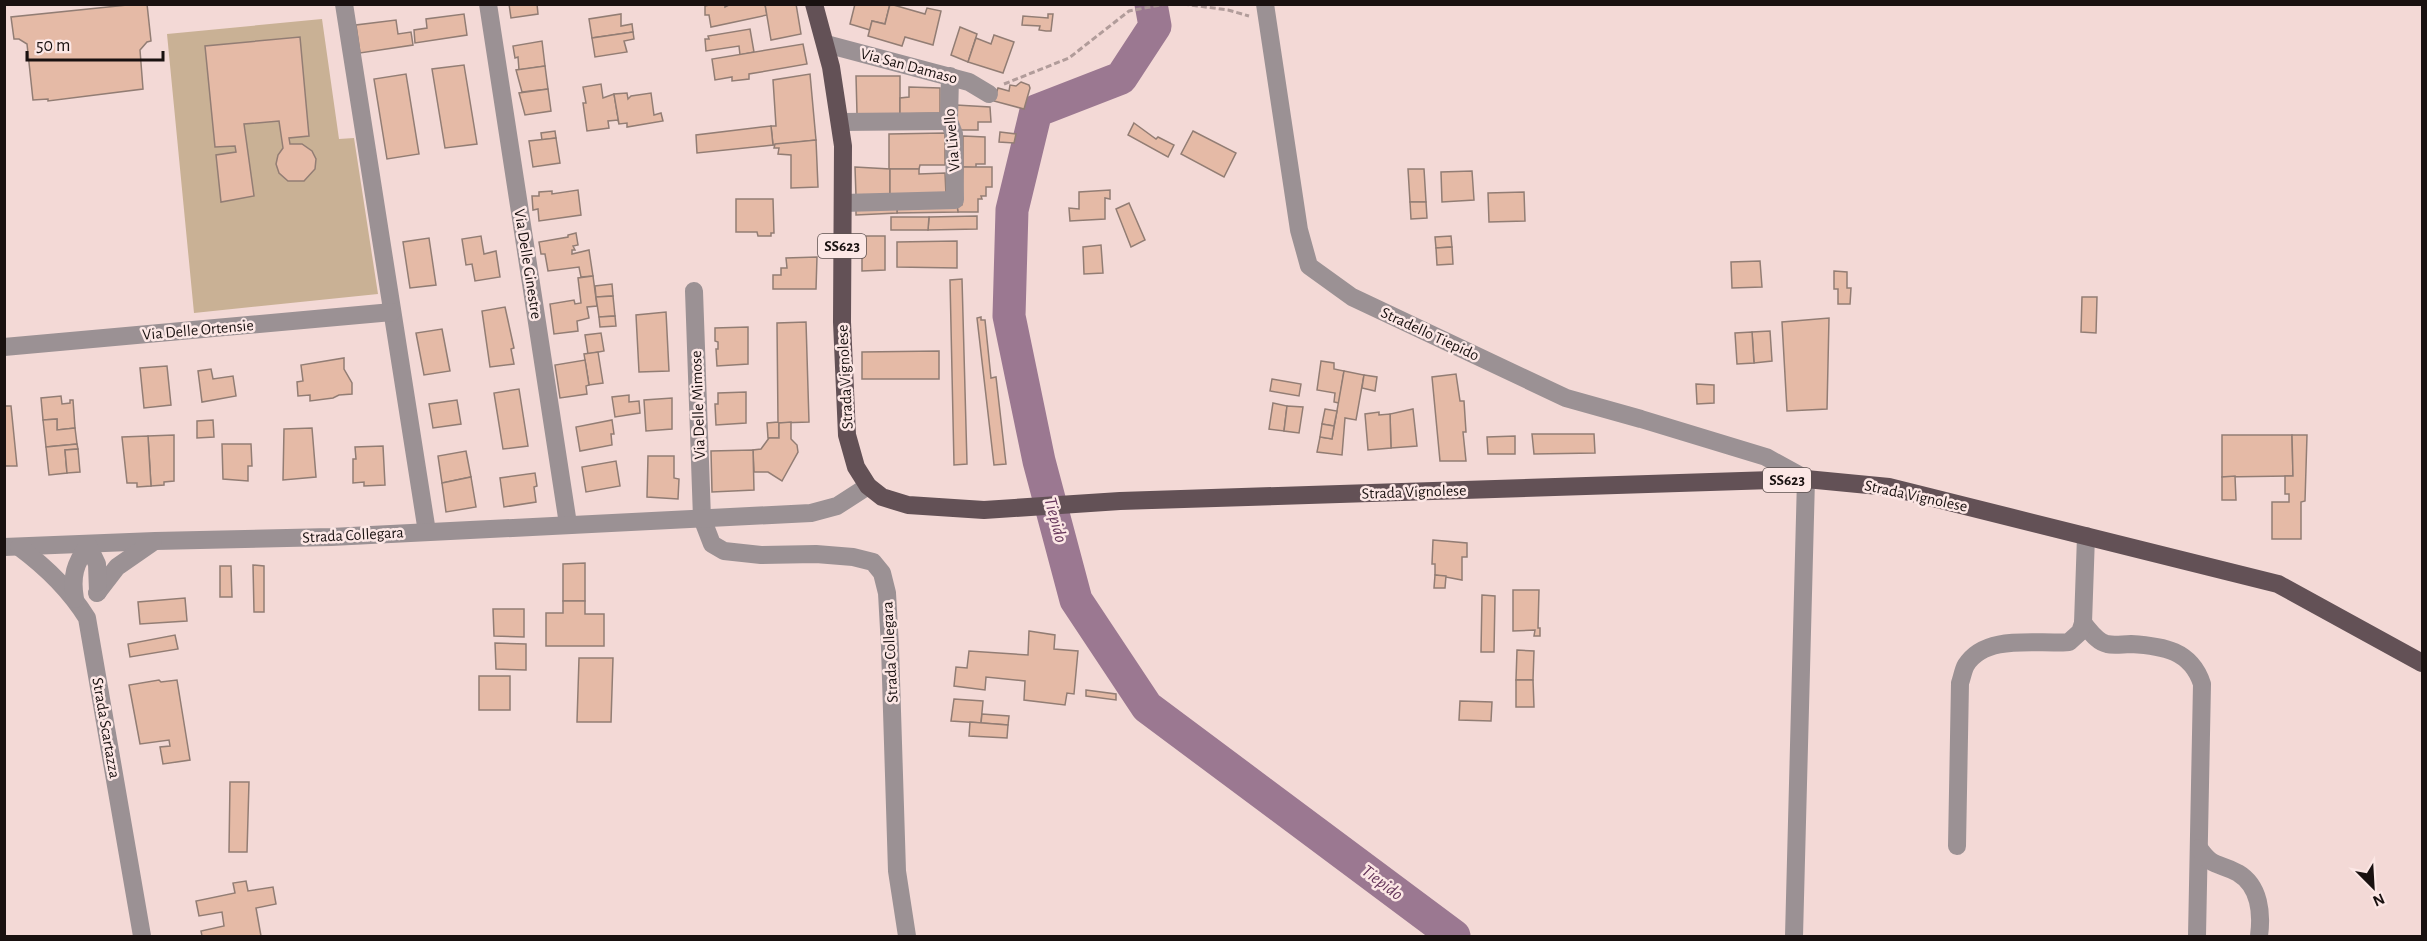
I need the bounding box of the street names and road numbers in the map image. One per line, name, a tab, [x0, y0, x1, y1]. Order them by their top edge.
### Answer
street label: Via San Damaso	[859, 45, 959, 87]
street label: Via Livello	[941, 108, 963, 172]
street label: Via Delle Ginestre	[511, 208, 545, 320]
road number: SS623	[818, 234, 866, 258]
street label: Stradello Tiepido	[1378, 304, 1482, 364]
street label: Via Delle Ortensie	[142, 317, 254, 343]
street label: Strada Vignolese	[834, 324, 856, 430]
street label: Via Delle Mimose	[688, 350, 708, 460]
road number: SS623	[1763, 468, 1811, 492]
street label: Strada Vignolese	[1863, 477, 1969, 515]
street label: Strada Vignolese	[1361, 482, 1467, 502]
street label: Strada Collegara	[302, 524, 404, 546]
street label: Strada Collegara	[879, 601, 901, 703]
street label: Strada Scartazza	[89, 676, 123, 780]

